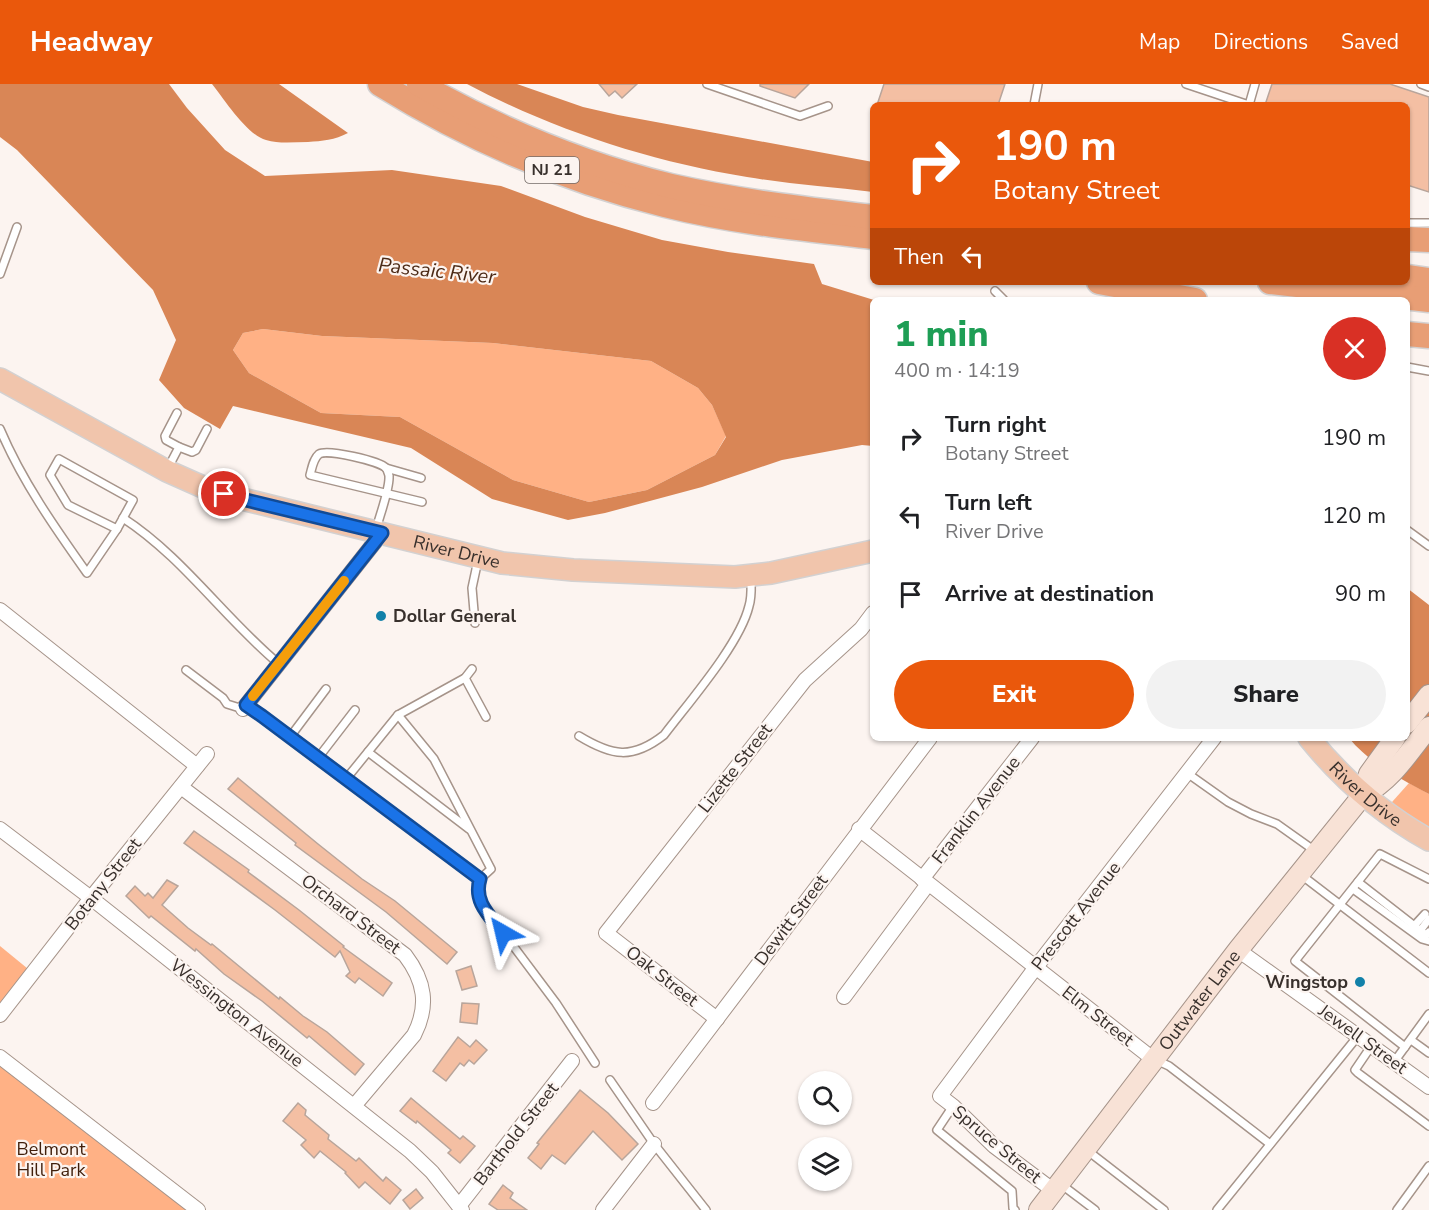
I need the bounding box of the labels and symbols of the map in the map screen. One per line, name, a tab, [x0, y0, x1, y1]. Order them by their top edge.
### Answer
road number: NJ 21	[525, 157, 579, 183]
water label: Passaic River	[377, 251, 498, 291]
pin	[198, 468, 249, 519]
street label: River Drive	[411, 530, 503, 574]
place label: Dollar General	[393, 604, 516, 628]
marker: Dollar General	[374, 609, 388, 623]
street label: Lizette Street	[693, 718, 778, 818]
street label: Franklin Avenue	[926, 751, 1026, 869]
street label: River Drive	[1324, 756, 1407, 832]
street label: Botany Street	[59, 832, 147, 935]
street label: Prescott Avenue	[1026, 857, 1126, 975]
street label: Orchard Street	[296, 869, 406, 960]
street label: Dewitt Street	[749, 869, 834, 970]
position arrow	[471, 901, 535, 965]
street label: Oak Street	[621, 940, 704, 1012]
street label: Outwater Lane	[1153, 945, 1246, 1056]
street label: Wessington Avenue	[165, 953, 309, 1073]
place label: Wingstop	[1265, 970, 1348, 994]
marker: Wingstop	[1353, 975, 1367, 989]
street label: Elm Street	[1057, 980, 1139, 1052]
street label: Jewell Street	[1313, 998, 1413, 1080]
street label: Barthold Street	[468, 1077, 564, 1190]
street label: Spruce Street	[947, 1100, 1047, 1189]
park label: Belmont Hill Park	[16, 1137, 87, 1182]

